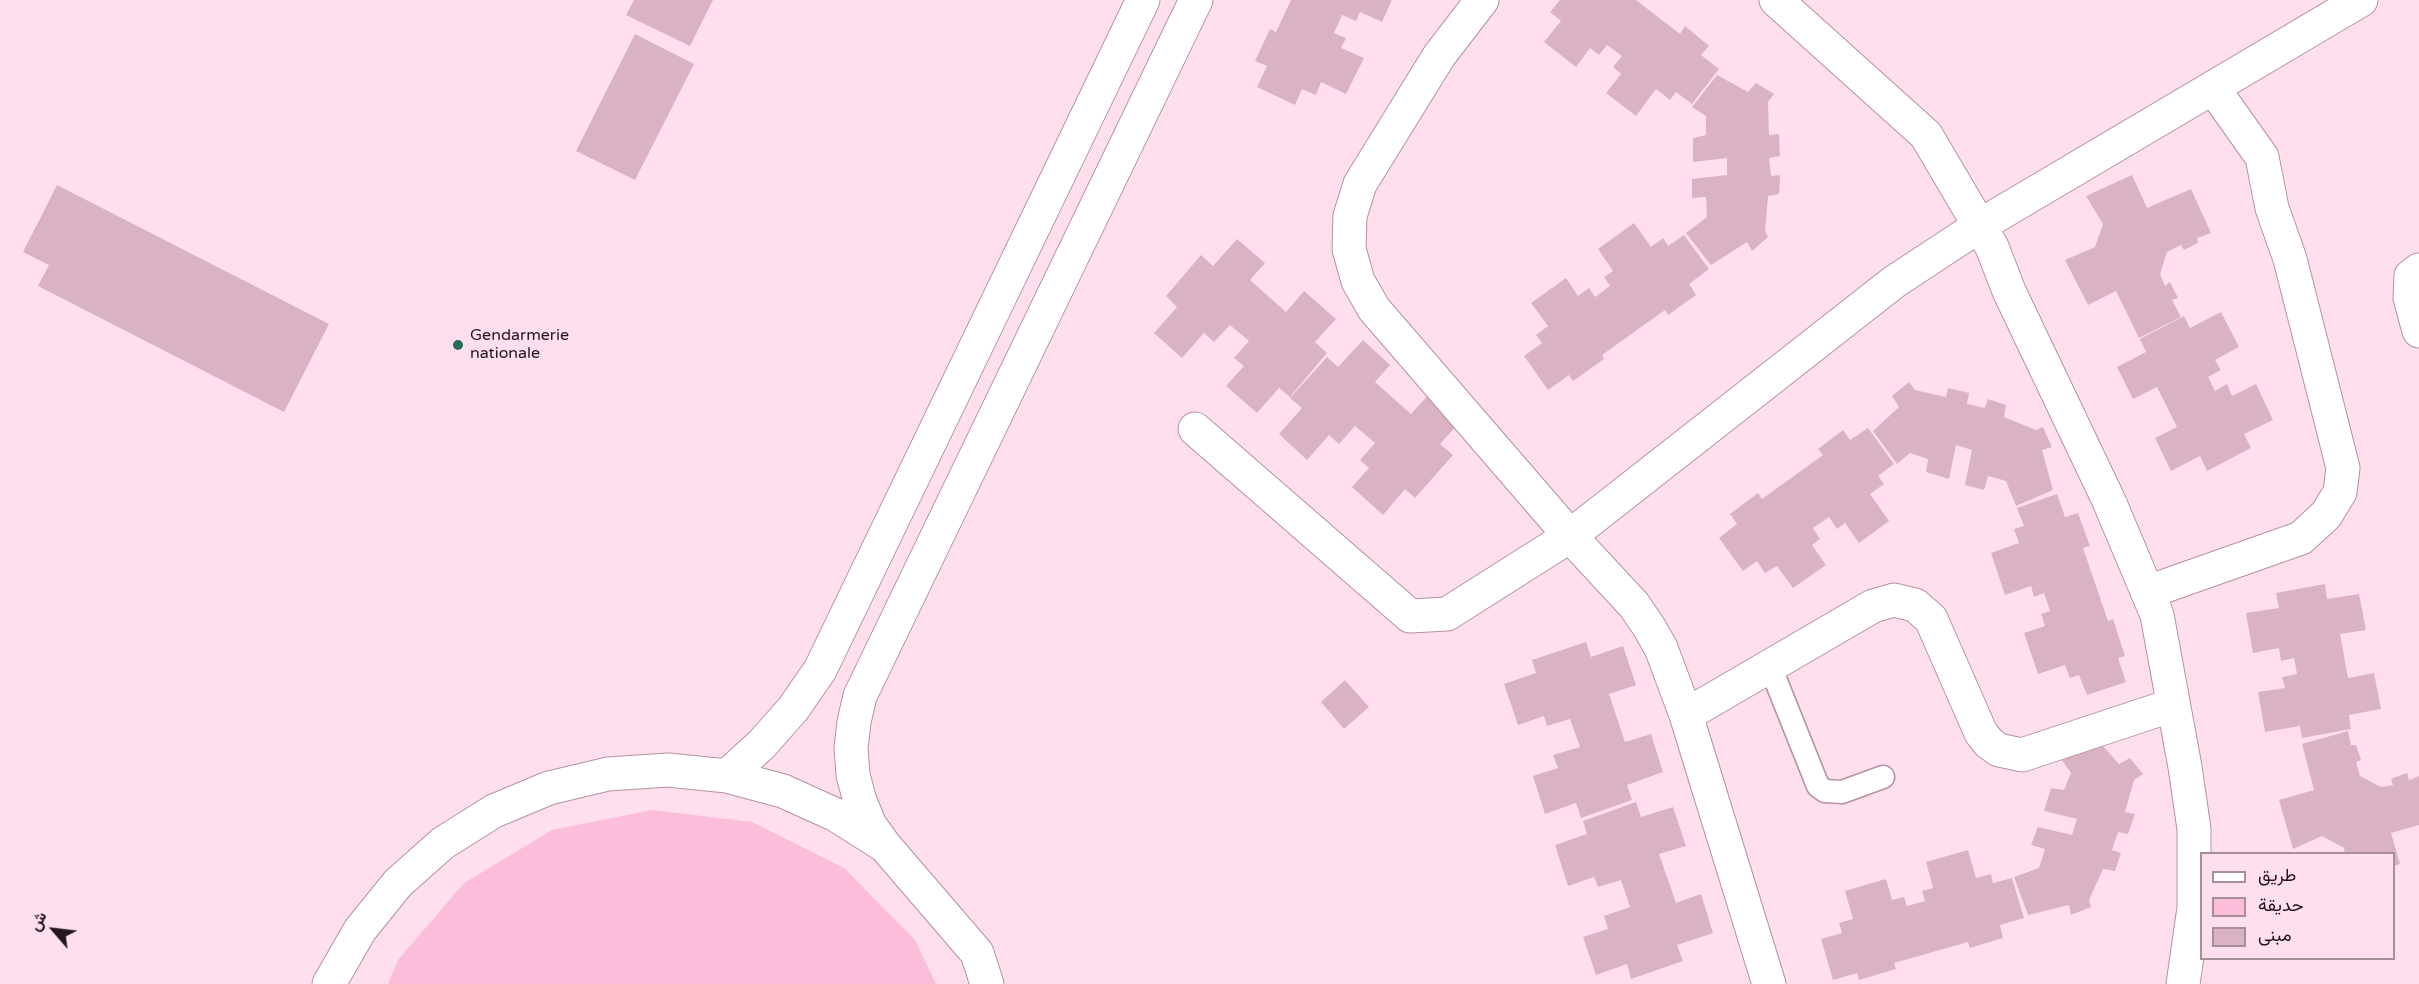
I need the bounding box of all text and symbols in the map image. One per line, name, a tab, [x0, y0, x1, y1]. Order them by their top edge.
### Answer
place label: Gendarmerie nationale	[470, 326, 569, 364]
marker: Gendarmerie nationale	[451, 338, 465, 352]
legend	[2200, 852, 2395, 960]
text: طريق	[2258, 864, 2296, 886]
text: حديقة	[2258, 894, 2304, 916]
north arrow	[24, 900, 84, 960]
text: ش	[25, 908, 51, 935]
text: مبنى	[2258, 924, 2292, 946]

